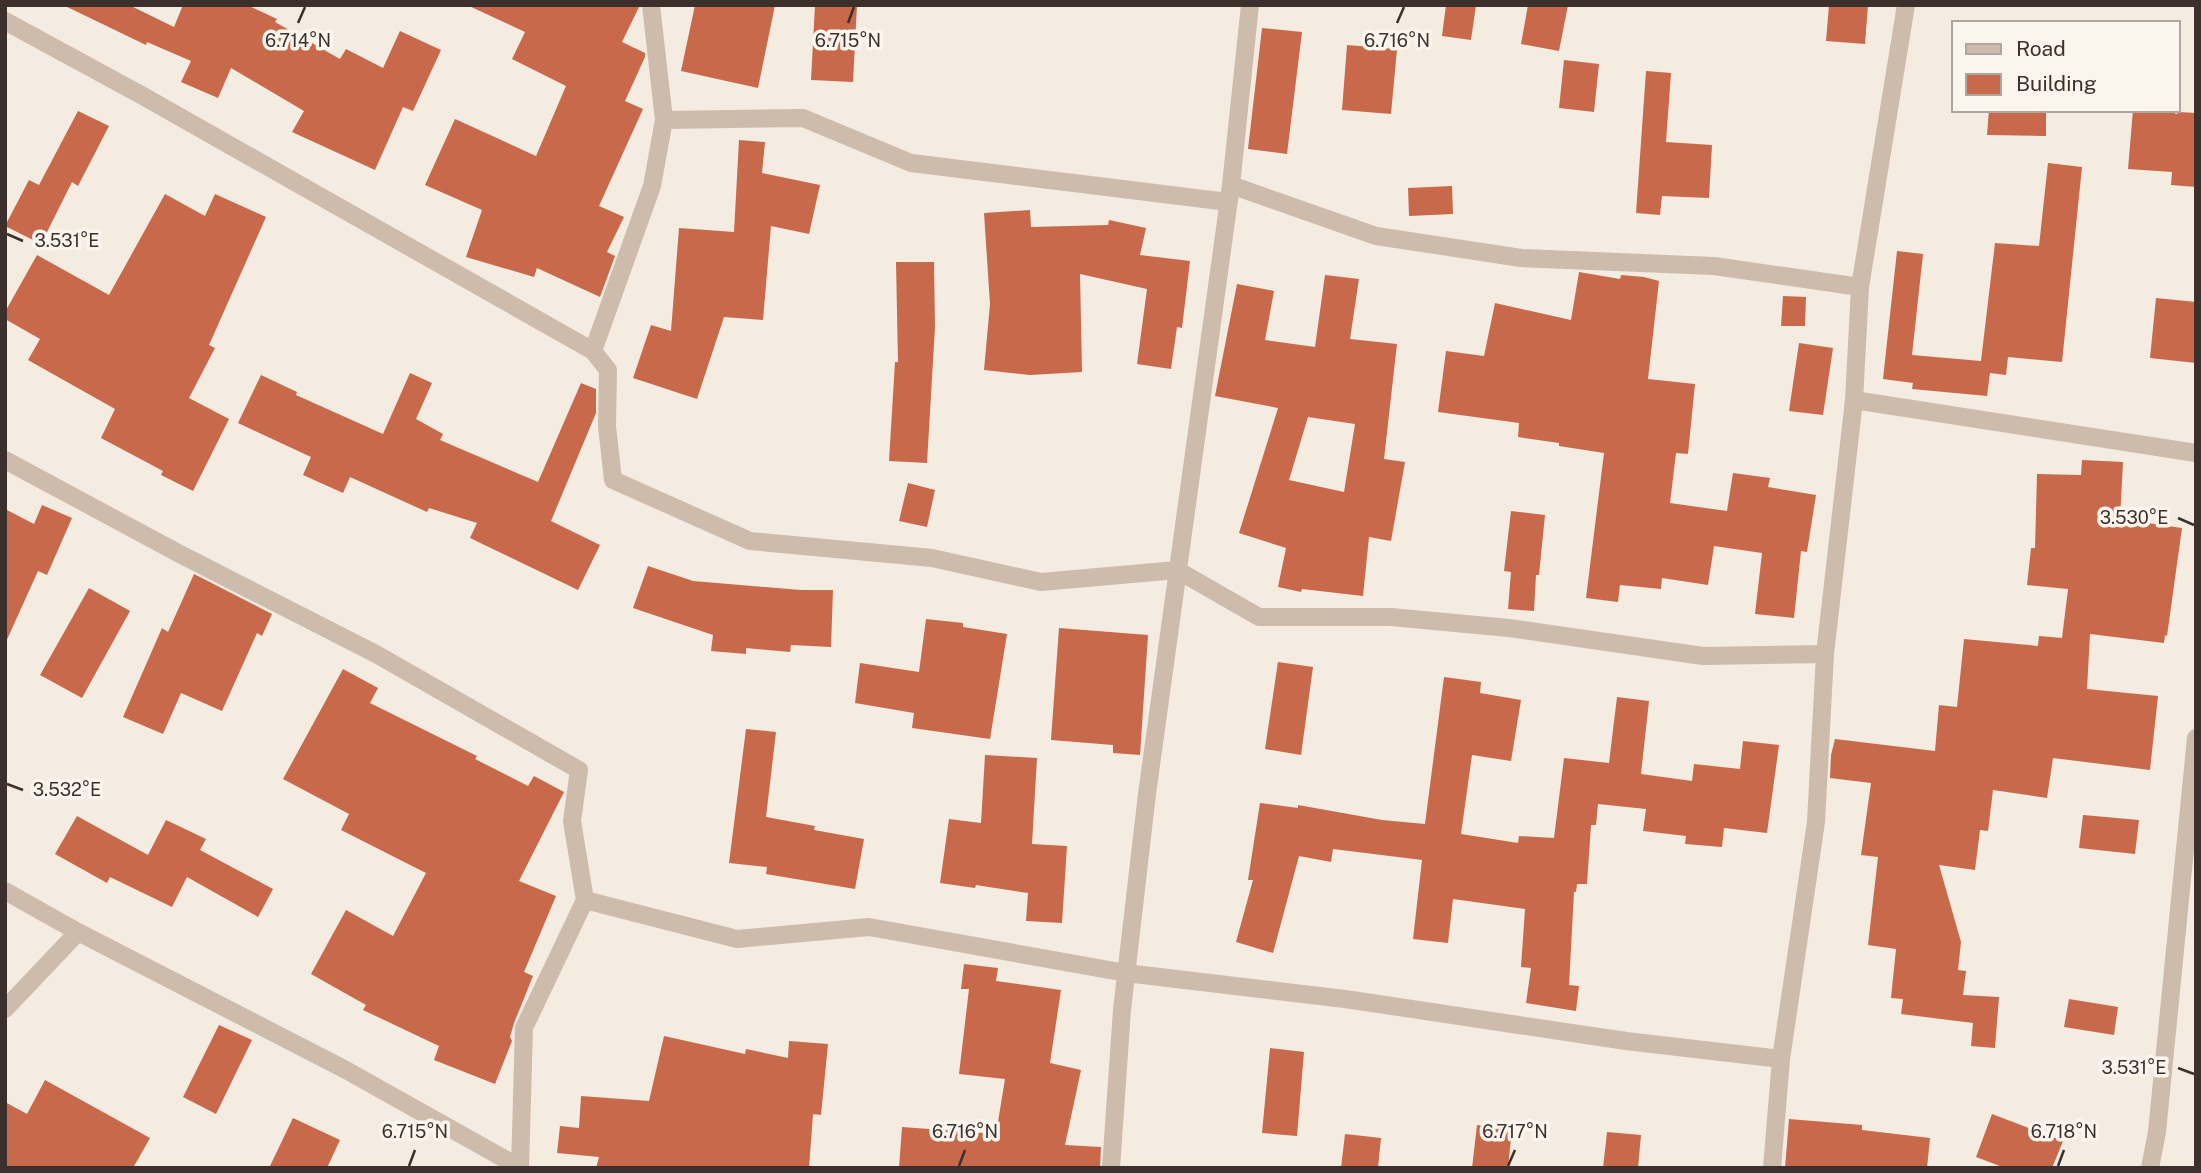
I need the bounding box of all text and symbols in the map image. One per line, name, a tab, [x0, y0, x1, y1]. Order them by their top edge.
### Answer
legend	[1952, 21, 2180, 112]
text: 6.714°N	[265, 30, 331, 51]
text: 6.715°N	[815, 30, 881, 51]
text: 6.716°N	[1364, 30, 1430, 51]
text: Road	[2016, 36, 2066, 61]
text: Building	[2016, 71, 2097, 96]
text: 3.531°E	[34, 230, 100, 251]
text: 3.530°E	[2100, 507, 2168, 528]
text: 3.532°E	[33, 779, 101, 800]
text: 3.531°E	[2101, 1057, 2167, 1078]
text: 6.715°N	[382, 1121, 448, 1142]
text: 6.716°N	[932, 1121, 998, 1142]
text: 6.717°N	[1482, 1121, 1548, 1142]
text: 6.718°N	[2031, 1121, 2097, 1142]

